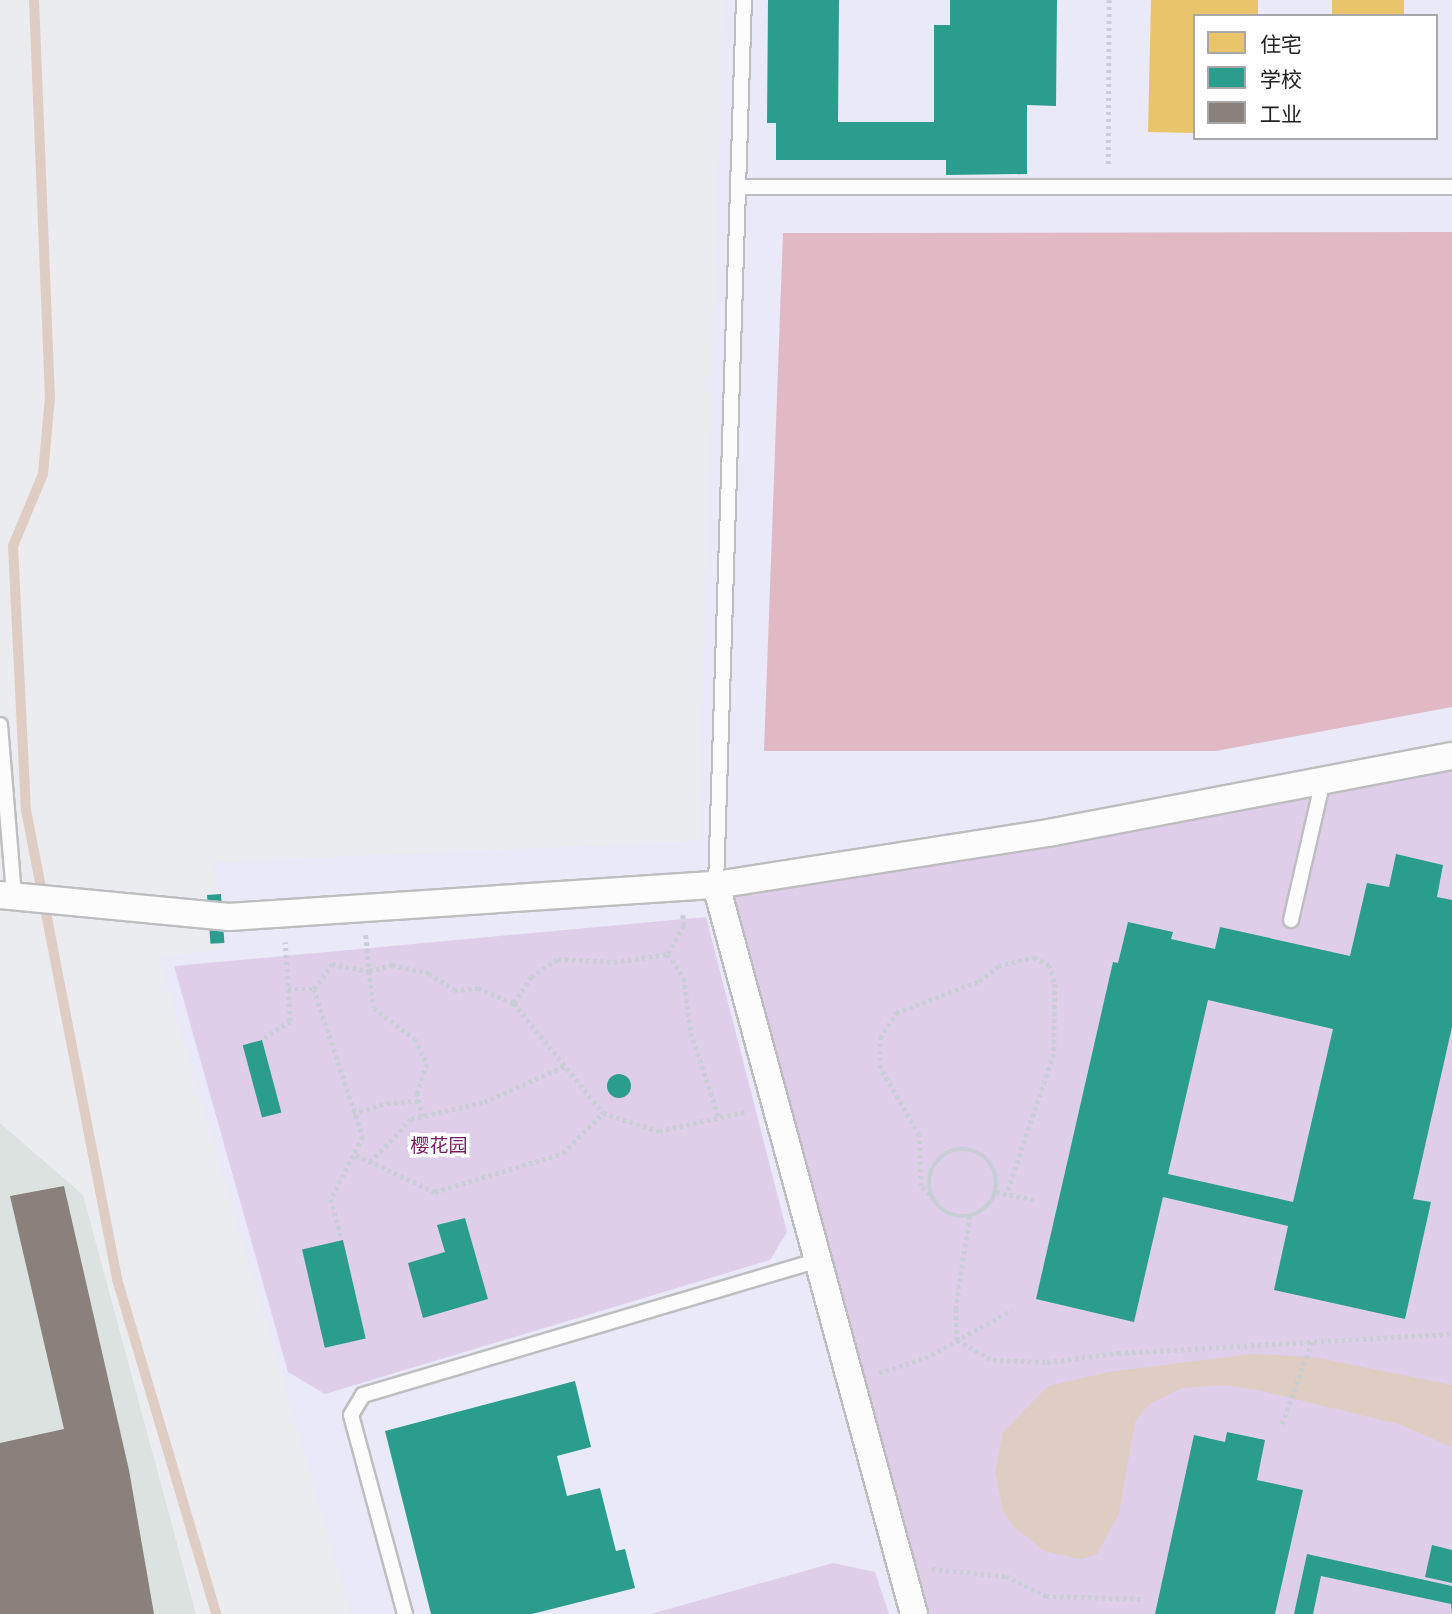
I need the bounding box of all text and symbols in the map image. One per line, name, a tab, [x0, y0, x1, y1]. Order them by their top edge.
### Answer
legend	[1193, 14, 1438, 140]
text: 住宅	[1260, 33, 1302, 57]
text: 学校	[1260, 68, 1302, 92]
text: 工业	[1260, 103, 1302, 127]
park label: 樱花园	[411, 1136, 467, 1158]

